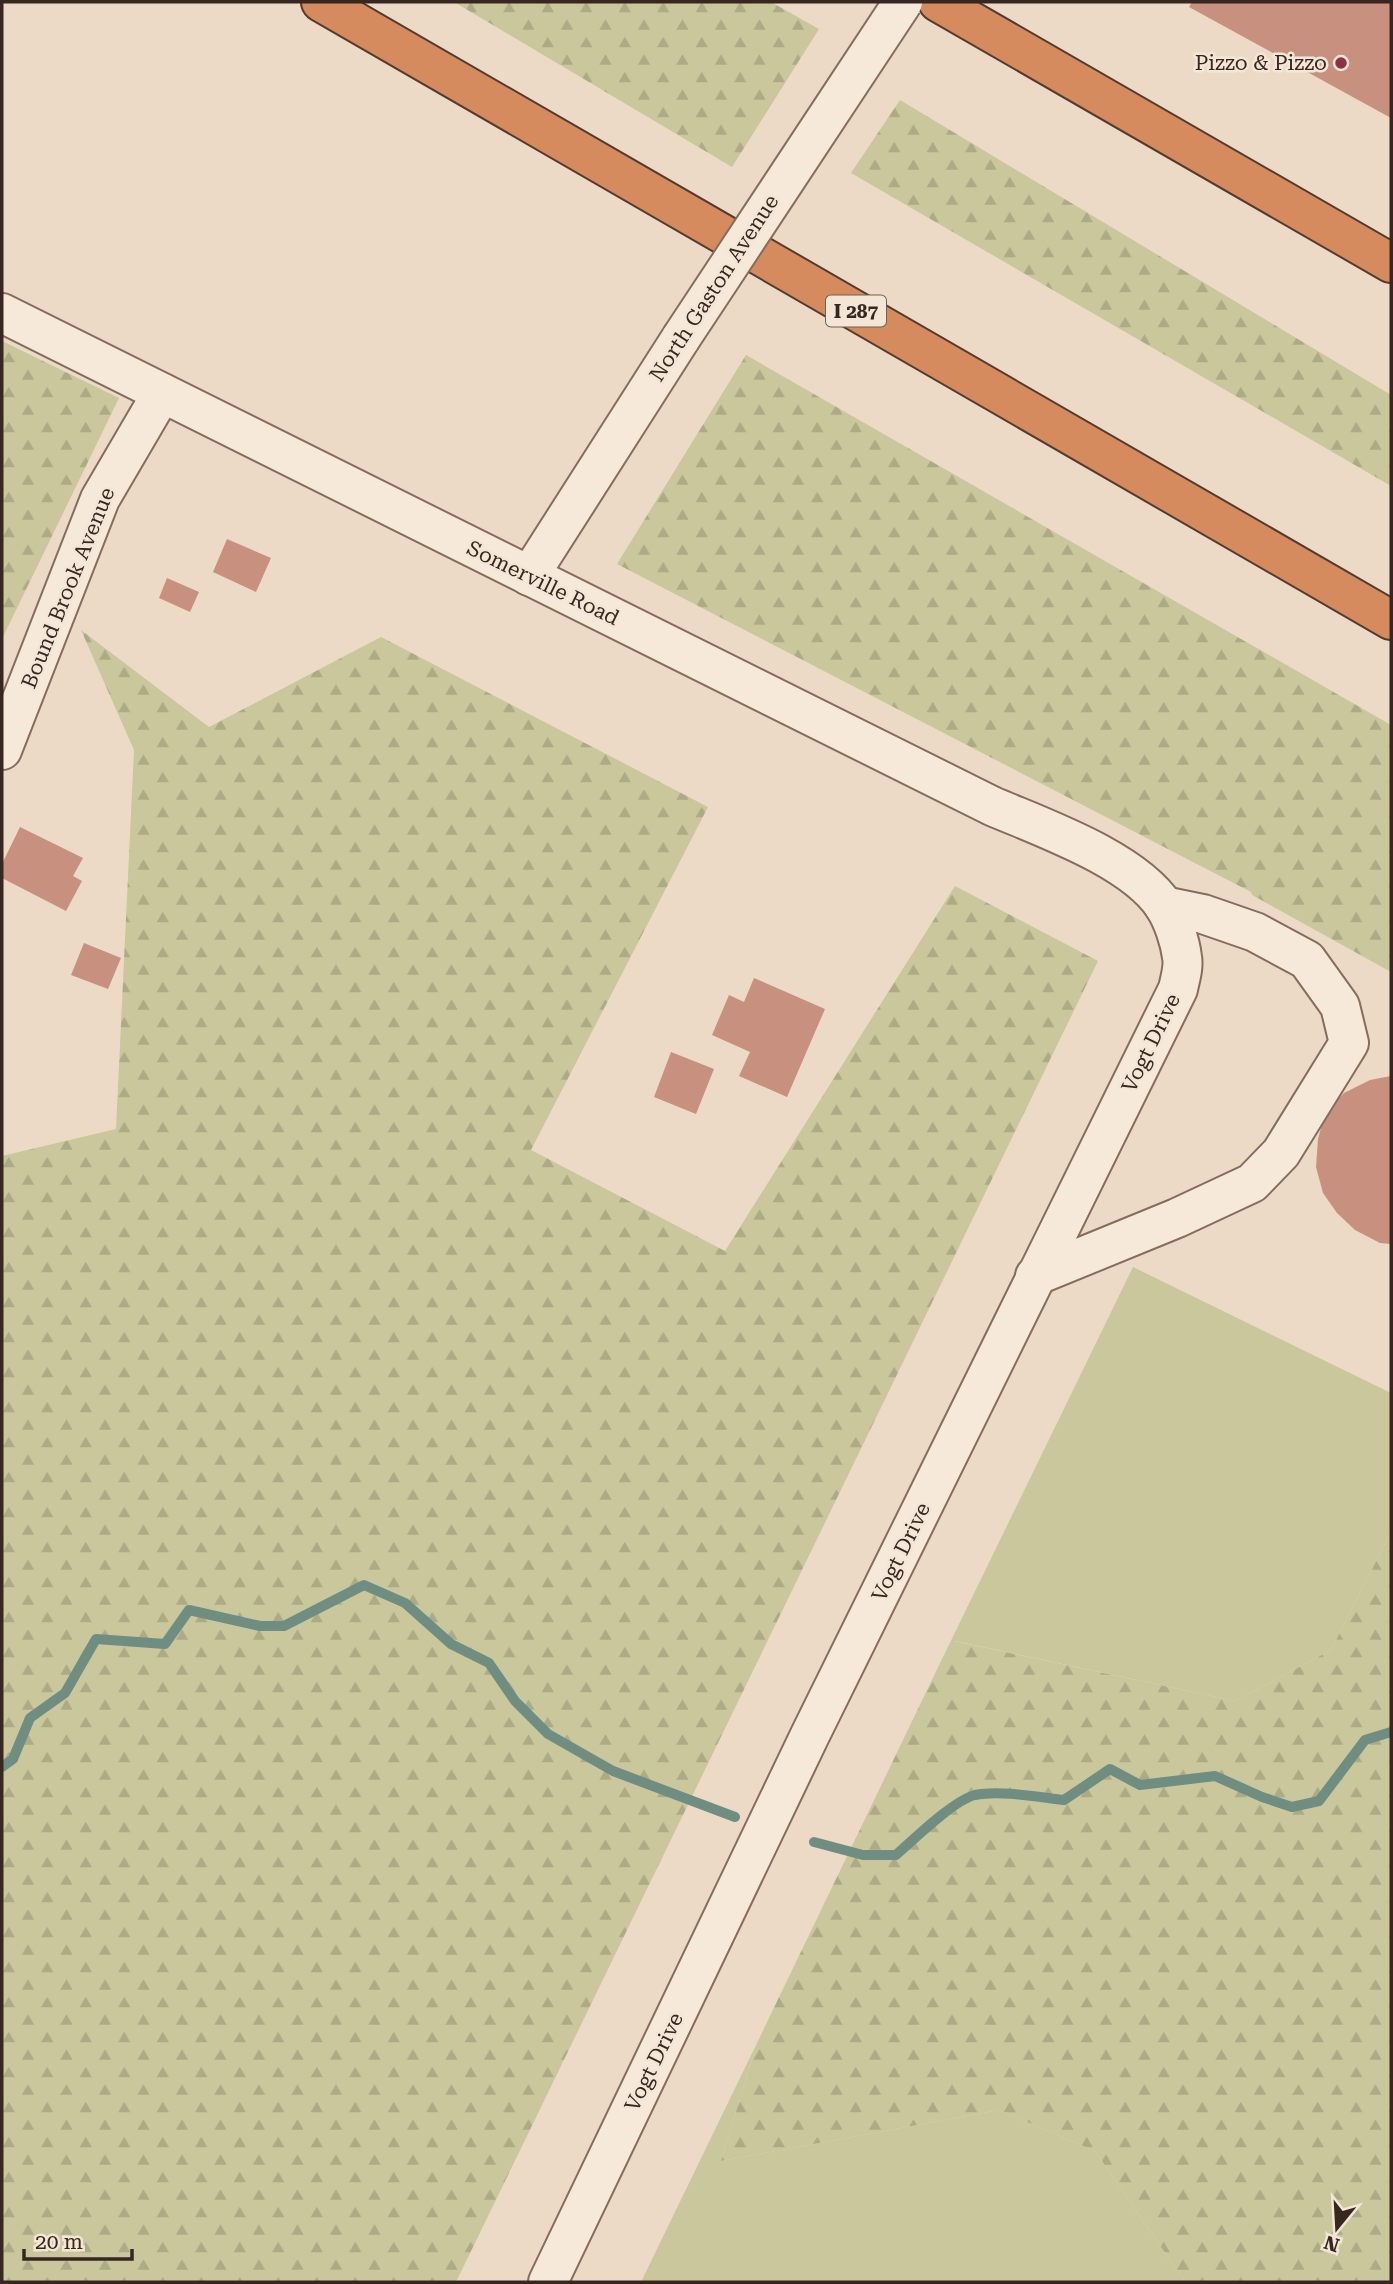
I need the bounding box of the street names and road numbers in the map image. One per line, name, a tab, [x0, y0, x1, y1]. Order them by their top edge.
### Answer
street label: North Gaston Avenue	[645, 190, 783, 386]
road number: I 287	[826, 296, 886, 326]
street label: Bound Brook Avenue	[17, 484, 119, 692]
street label: Somerville Road	[463, 536, 623, 630]
street label: Vogt Drive	[1117, 990, 1185, 1096]
street label: Vogt Drive	[867, 1499, 935, 1605]
street label: Vogt Drive	[620, 2009, 688, 2115]

